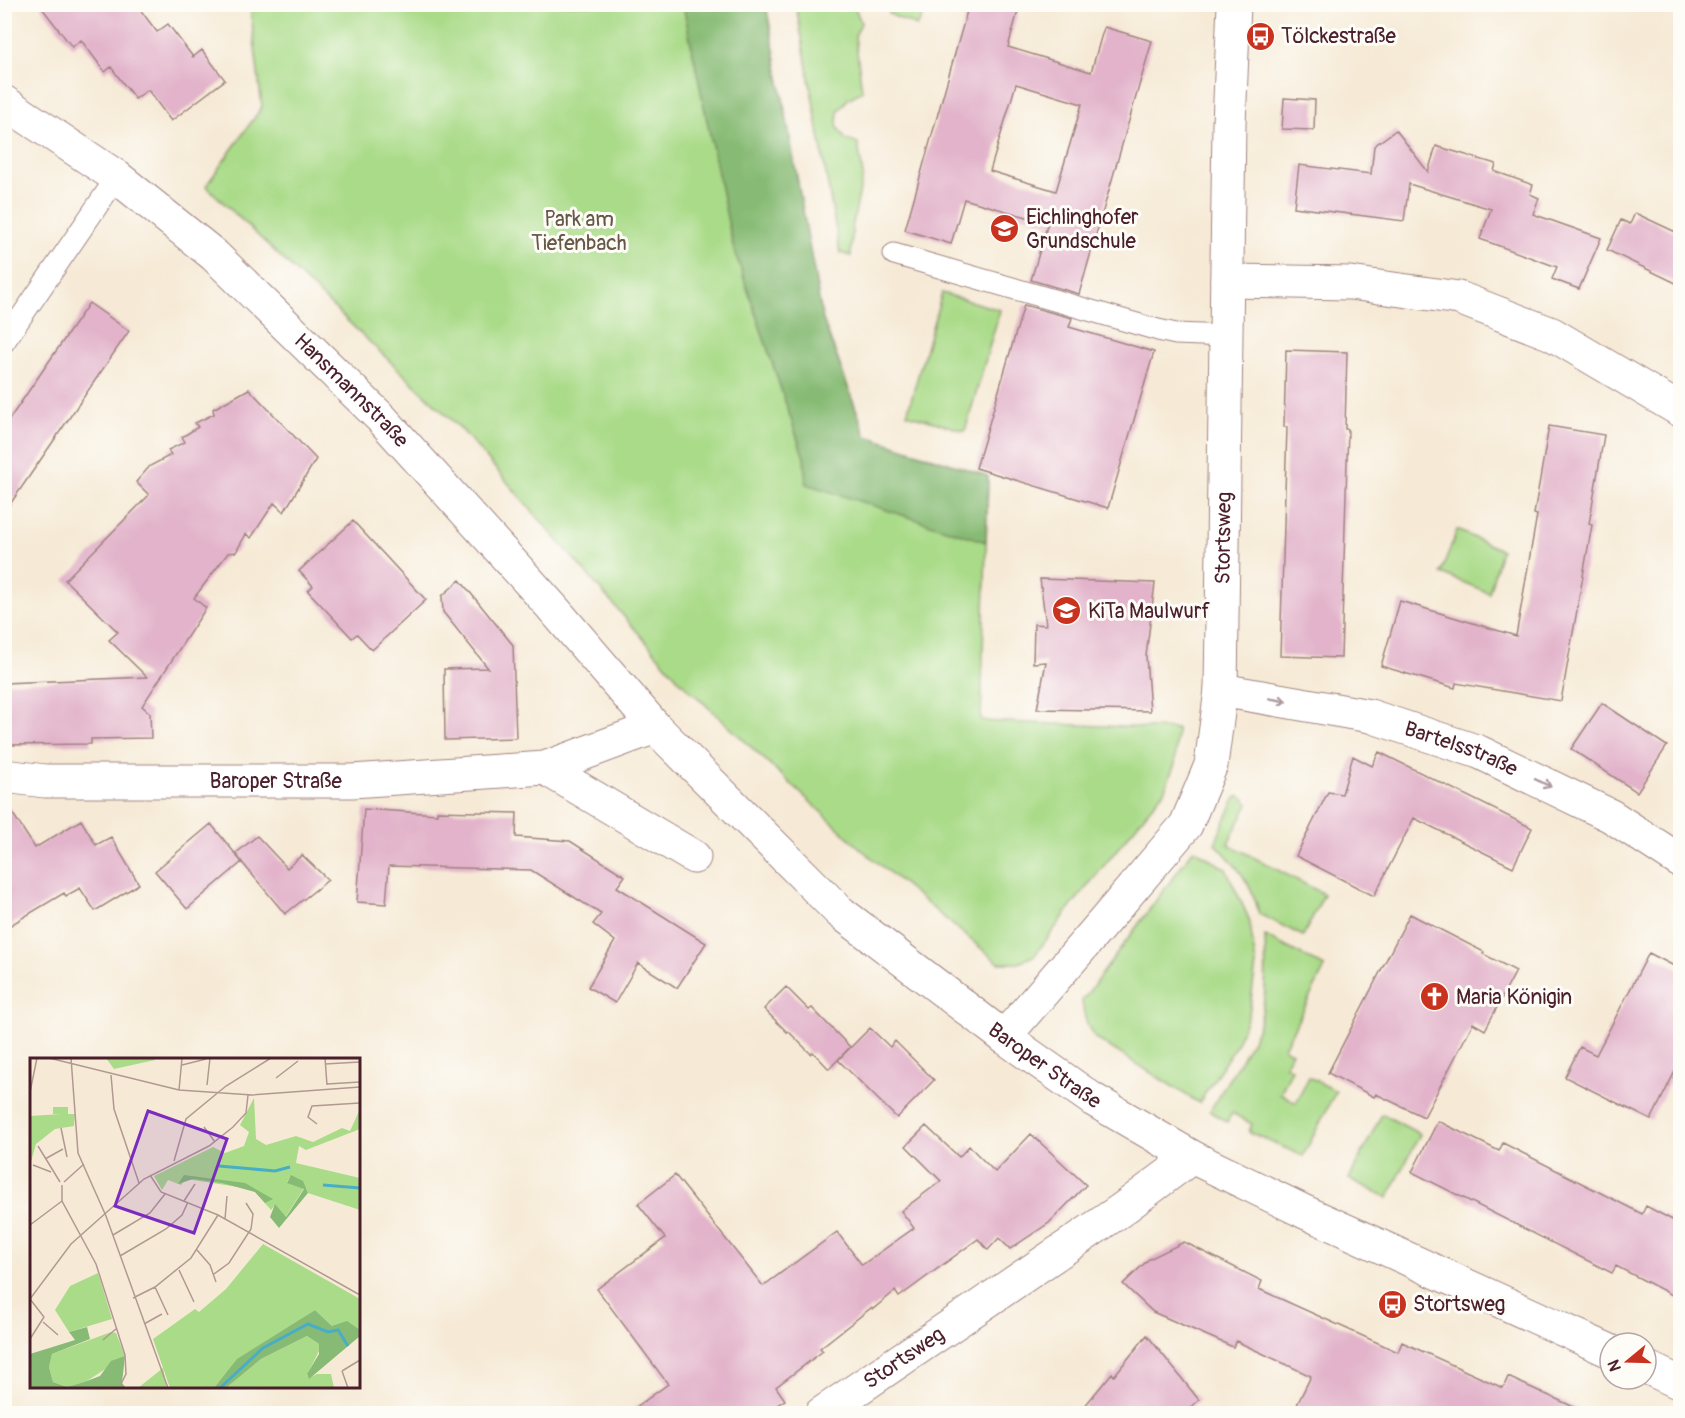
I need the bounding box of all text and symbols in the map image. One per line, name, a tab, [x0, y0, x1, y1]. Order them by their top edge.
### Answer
bus stop icon: Tölckestraße	[1244, 20, 1276, 52]
place label: Tölckestraße	[1281, 23, 1396, 50]
place label: Eichlinghofer Grundschule	[1026, 204, 1139, 255]
park label: Park am Tiefenbach	[531, 206, 627, 257]
school or university icon: Eichlinghofer Grundschule	[989, 213, 1021, 245]
street label: Hansmannstraße	[288, 328, 415, 454]
street label: Stortsweg	[1209, 492, 1238, 585]
school or university icon: KiTa Maulwurf	[1051, 595, 1083, 627]
place label: KiTa Maulwurf	[1088, 598, 1210, 625]
one-way arrow	[1268, 695, 1288, 706]
street label: Bartelsstraße	[1401, 715, 1523, 783]
street label: Baroper Straße	[210, 768, 343, 795]
one-way arrow	[1534, 777, 1551, 789]
church icon: Maria Königin	[1419, 981, 1451, 1013]
place label: Maria Königin	[1456, 984, 1572, 1011]
street label: Baroper Straße	[982, 1017, 1106, 1116]
inset map	[30, 1058, 360, 1388]
bus stop icon: Stortsweg	[1376, 1288, 1408, 1320]
place label: Stortsweg	[1413, 1291, 1505, 1318]
street label: Stortsweg	[858, 1321, 950, 1395]
north arrow	[1598, 1331, 1658, 1391]
text: N	[1603, 1357, 1626, 1374]

